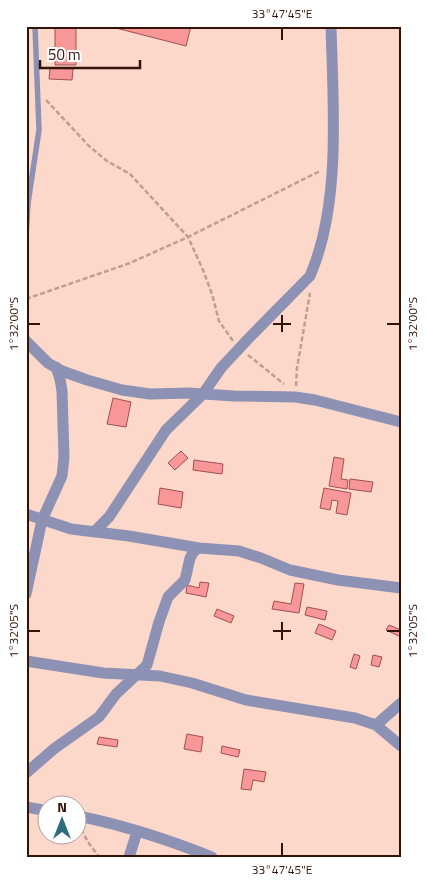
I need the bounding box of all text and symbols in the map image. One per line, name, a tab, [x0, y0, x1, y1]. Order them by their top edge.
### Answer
text: 33°47'45"E	[252, 4, 313, 23]
scale bar	[40, 38, 140, 70]
text: 50 m	[48, 43, 81, 66]
text: 1°32'00"S	[4, 297, 23, 351]
text: 1°32'00"S	[403, 297, 422, 351]
text: 1°32'05"S	[4, 604, 23, 658]
text: 1°32'05"S	[403, 604, 422, 658]
north arrow	[38, 796, 88, 846]
text: N	[57, 796, 67, 817]
text: 33°47'45"E	[252, 860, 313, 879]

